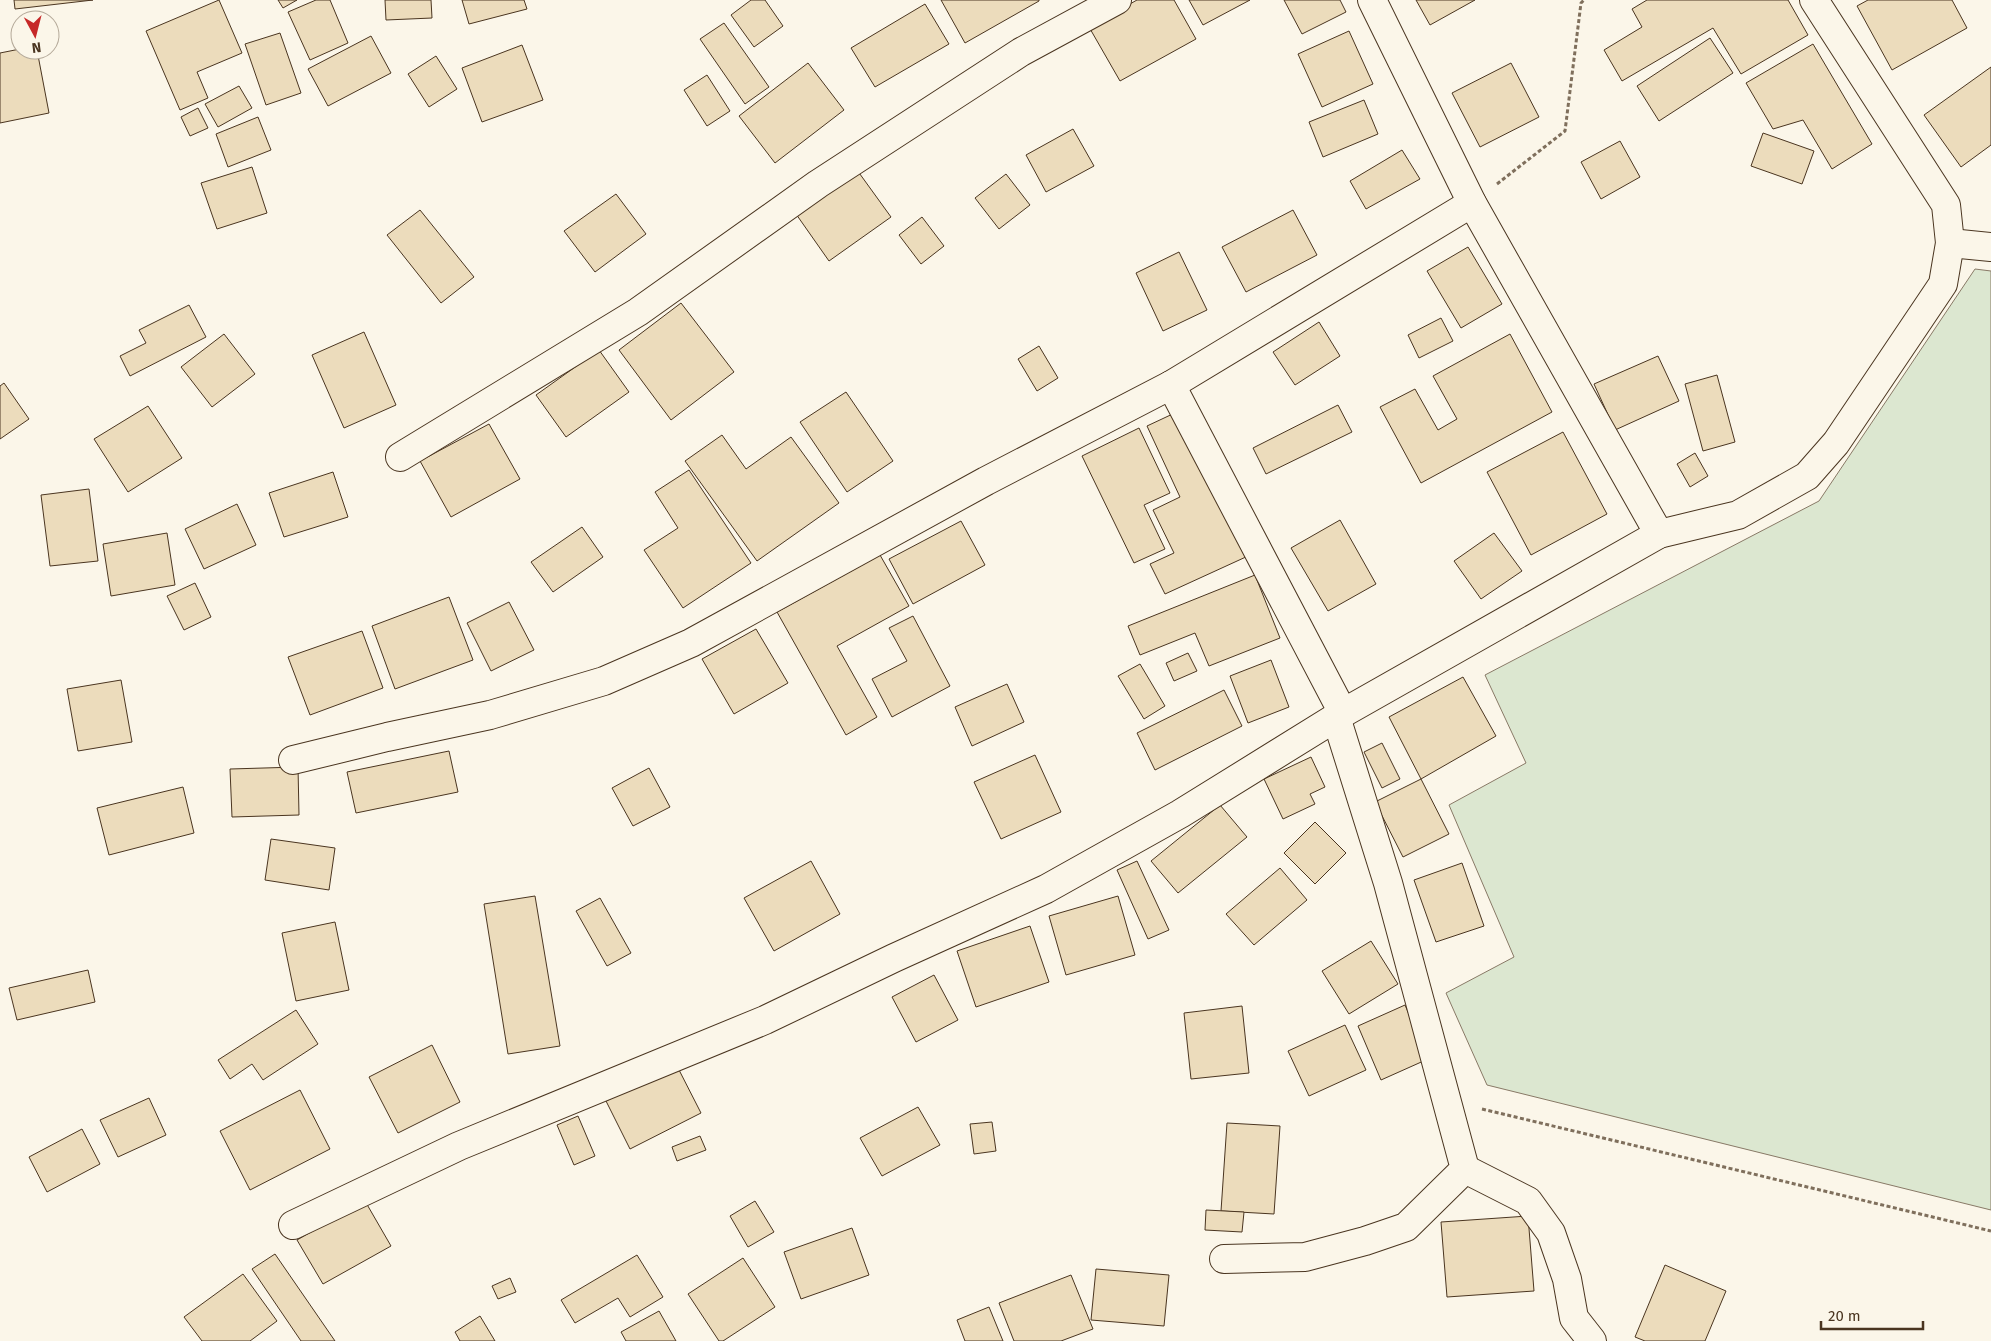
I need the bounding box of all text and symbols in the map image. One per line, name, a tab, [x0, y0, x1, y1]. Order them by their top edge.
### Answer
north arrow	[10, 10, 60, 60]
text: N	[31, 38, 42, 56]
scale bar	[1821, 1298, 1924, 1330]
text: 20 m	[1828, 1307, 1861, 1325]

